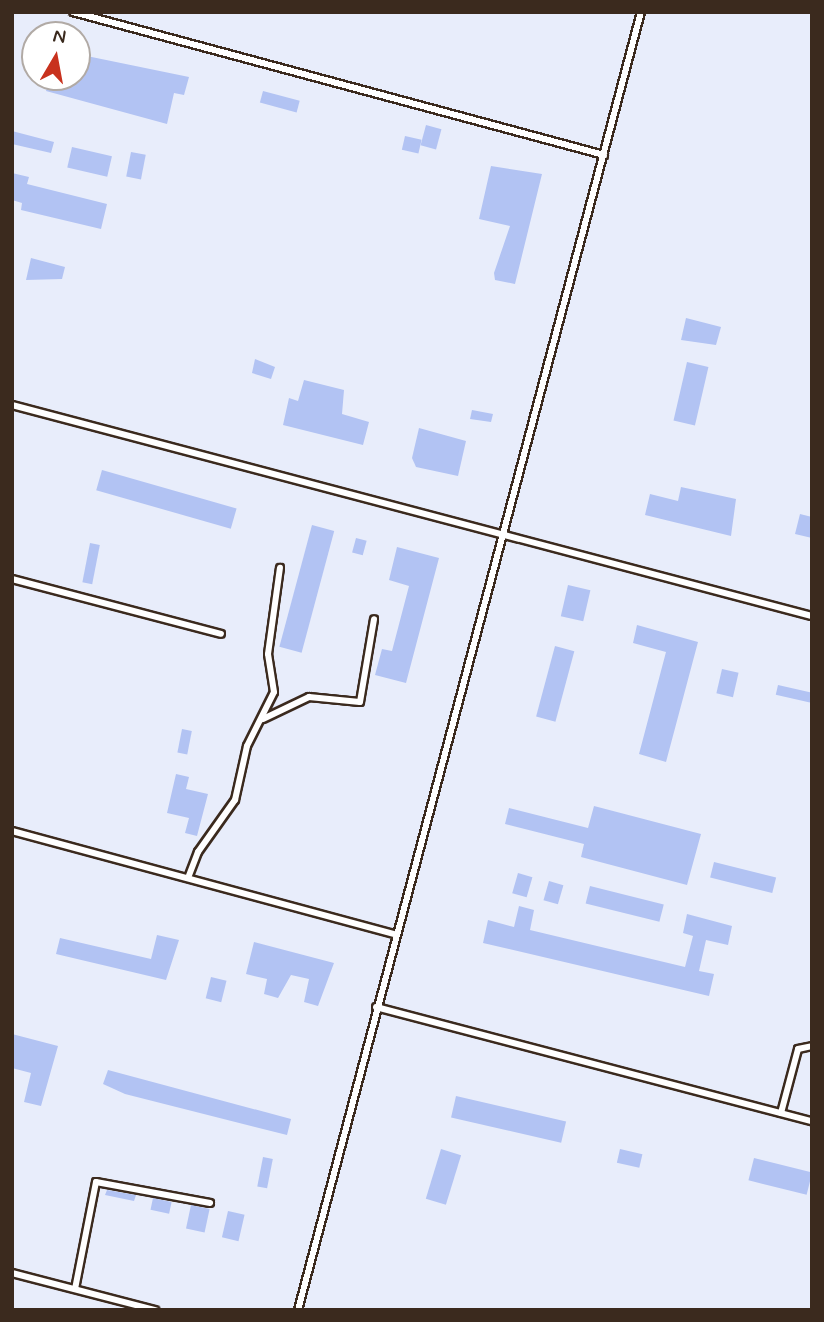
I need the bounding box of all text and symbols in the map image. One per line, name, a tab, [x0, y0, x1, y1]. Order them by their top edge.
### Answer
north arrow	[21, 21, 91, 91]
text: N	[51, 23, 68, 50]

